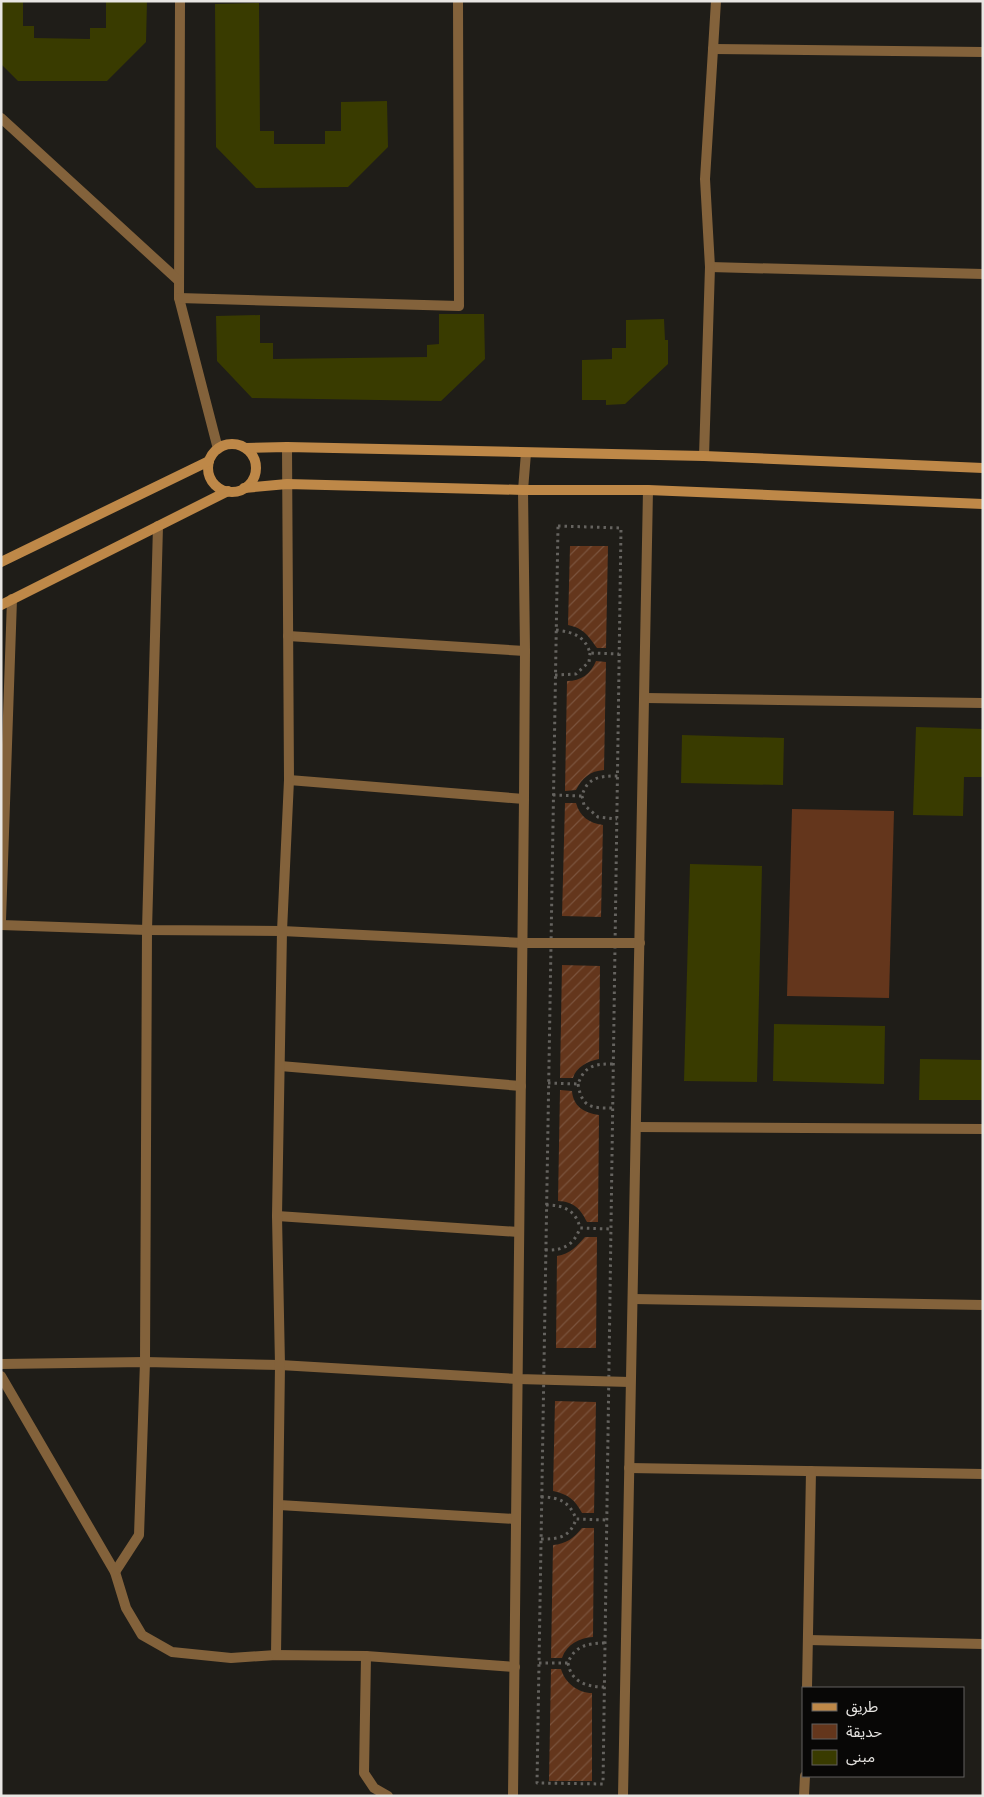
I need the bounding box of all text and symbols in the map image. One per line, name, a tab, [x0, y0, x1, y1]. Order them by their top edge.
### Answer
legend	[802, 1687, 964, 1777]
text: طريق	[846, 1696, 878, 1719]
text: حديقة	[846, 1721, 882, 1744]
text: مبنى	[846, 1746, 875, 1769]

